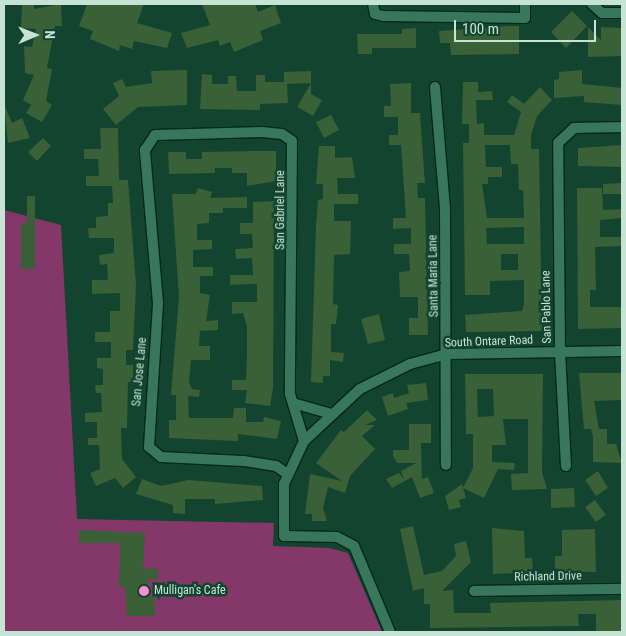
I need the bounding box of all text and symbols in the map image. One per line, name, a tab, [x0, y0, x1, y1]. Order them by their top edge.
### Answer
north arrow	[10, 10, 60, 60]
scale bar	[456, 10, 598, 42]
text: 100 m	[462, 20, 499, 38]
text: N	[42, 30, 58, 39]
street label: San Gabriel Lane	[274, 170, 288, 250]
street label: Santa Maria Lane	[426, 235, 442, 317]
street label: San Pablo Lane	[539, 270, 555, 344]
street label: South Ontare Road	[445, 333, 533, 351]
street label: San Jose Lane	[130, 337, 150, 407]
street label: Richland Drive	[514, 569, 582, 585]
place label: Mulligan's Cafe	[154, 584, 226, 598]
marker: Mulligan's Cafe	[138, 585, 150, 597]

